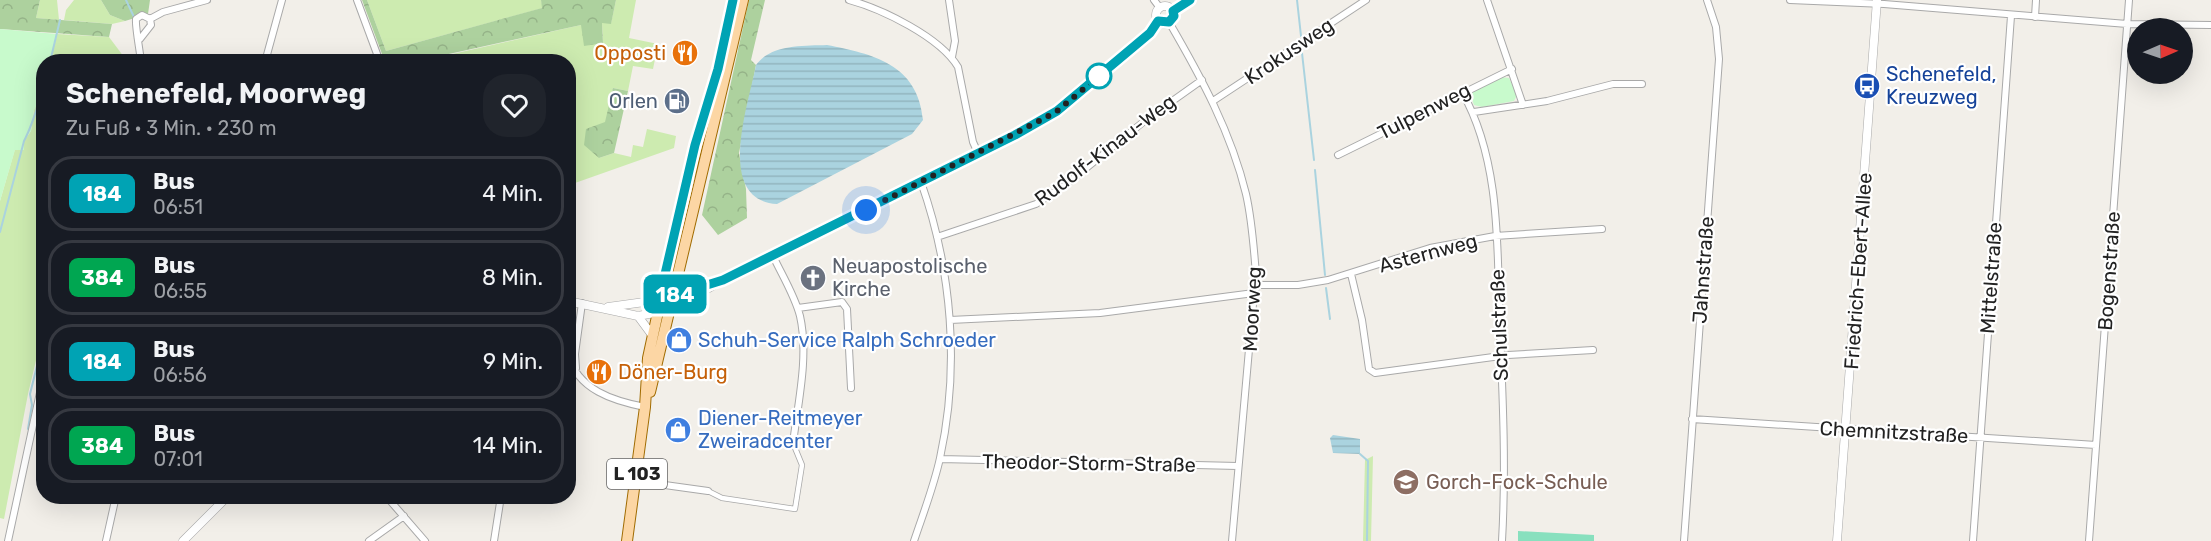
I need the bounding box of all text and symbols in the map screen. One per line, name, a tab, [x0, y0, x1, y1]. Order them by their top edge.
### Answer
street label: Krokusweg	[1240, 13, 1338, 89]
north arrow	[2127, 18, 2193, 84]
map controls	[2127, 18, 2193, 84]
restaurant icon: Opposti	[670, 38, 700, 68]
place label: Opposti	[594, 41, 666, 65]
place label: Schenefeld, Kreuzweg	[1886, 62, 1997, 109]
unlabelled marker	[1086, 63, 1112, 89]
bus stop icon: Schenefeld, Kreuzweg	[1852, 71, 1882, 101]
button: heart	[483, 74, 546, 137]
text: Schenefeld, Moorweg	[66, 77, 366, 110]
street label: Tulpenweg	[1374, 77, 1474, 145]
fuel station icon: Orlen	[662, 86, 692, 116]
place label: Orlen	[609, 89, 658, 113]
street label: Rudolf-Kinau-Weg	[1030, 89, 1180, 211]
text: Zu Fuß · 3 Min. · 230 m	[66, 116, 277, 140]
text: Bus	[153, 168, 195, 195]
street label: Friedrich-Ebert-Allee	[1839, 172, 1877, 370]
text: 4 Min.	[482, 180, 543, 207]
text: 184	[83, 181, 122, 206]
text: 06:51	[153, 195, 203, 219]
your location	[851, 195, 881, 225]
street label: Bogenstraße	[2093, 211, 2125, 331]
street label: Jahnstraße	[1687, 216, 1719, 324]
street label: Mittelstraße	[1975, 221, 2007, 335]
street label: Asternweg	[1376, 228, 1480, 278]
text: Bus	[153, 252, 195, 279]
place label: Neuapostolische Kirche	[832, 254, 987, 301]
church icon: Neuapostolische Kirche	[798, 263, 828, 293]
text: 8 Min.	[482, 264, 543, 291]
text: 384	[81, 265, 123, 290]
street label: Moorweg	[1238, 266, 1266, 352]
street label: Schulstraße	[1485, 269, 1513, 381]
line badge: 184	[640, 274, 710, 314]
text: 06:55	[153, 279, 207, 303]
text: 184	[656, 282, 695, 307]
shop icon: Schuh-Service Ralph Schroeder	[664, 325, 694, 355]
place label: Schuh-Service Ralph Schroeder	[698, 328, 996, 352]
text: Bus	[153, 336, 195, 363]
text: 9 Min.	[483, 348, 543, 375]
text: 184	[83, 349, 122, 374]
restaurant icon: Döner-Burg	[584, 357, 614, 387]
place label: Döner-Burg	[618, 360, 728, 384]
text: 06:56	[153, 363, 207, 387]
place label: Diener-Reitmeyer Zweiradcenter	[698, 406, 863, 453]
shop icon: Diener-Reitmeyer Zweiradcenter	[663, 415, 693, 445]
street label: Chemnitzstraße	[1819, 416, 1969, 448]
text: Bus	[153, 420, 195, 447]
text: 14 Min.	[473, 432, 543, 459]
text: 384	[81, 433, 123, 458]
text: 07:01	[153, 447, 203, 471]
street label: Theodor-Storm-Straße	[982, 449, 1196, 477]
road number: L 103	[607, 459, 667, 489]
school or university icon: Gorch-Fock-Schule	[1391, 467, 1421, 497]
place label: Gorch-Fock-Schule	[1426, 470, 1608, 494]

